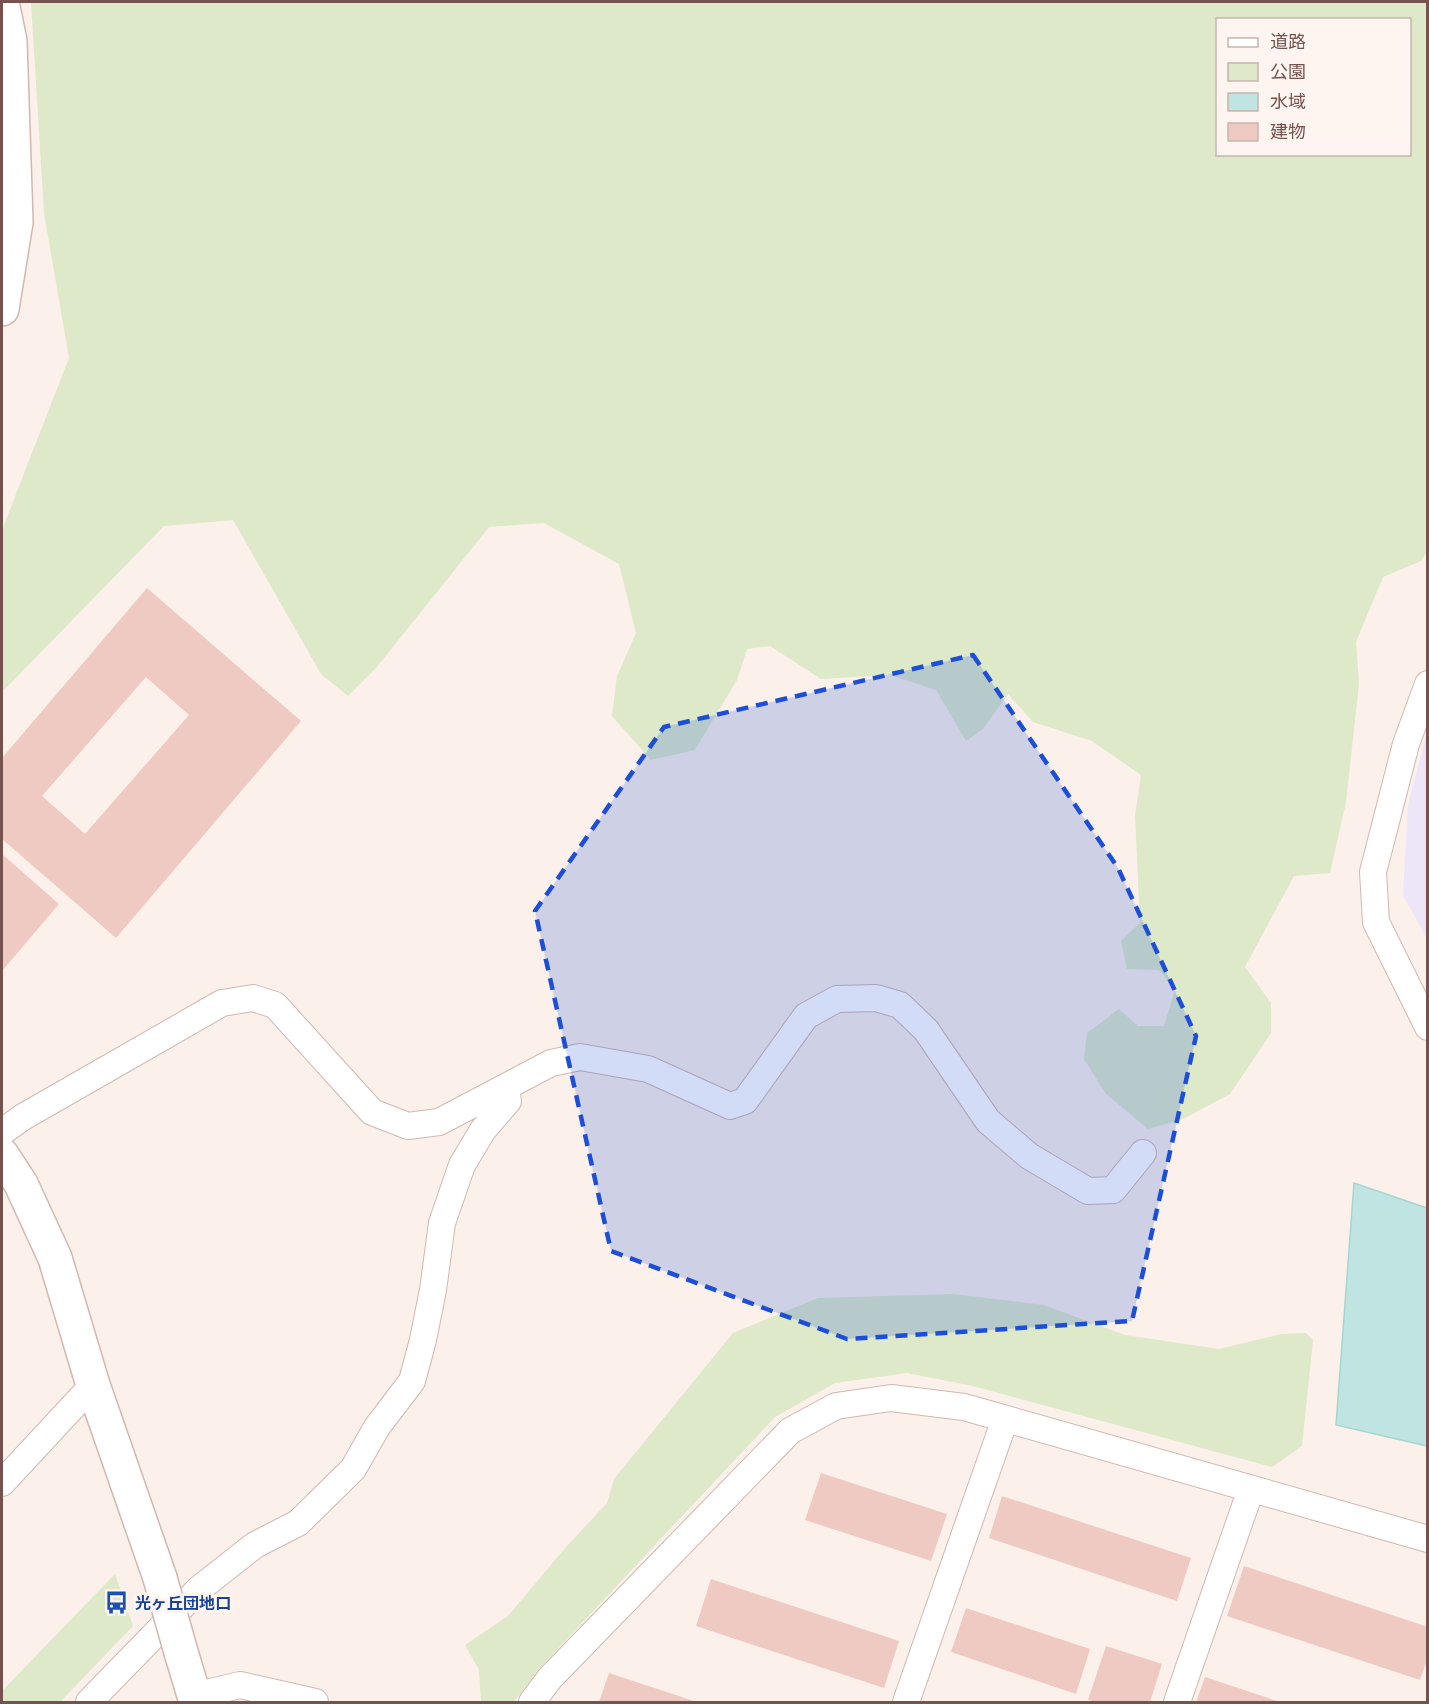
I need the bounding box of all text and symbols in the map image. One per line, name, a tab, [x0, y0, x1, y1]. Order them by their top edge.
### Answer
legend	[1216, 18, 1411, 156]
text: 道路	[1270, 30, 1306, 52]
text: 公園	[1270, 60, 1306, 82]
text: 水域	[1270, 90, 1306, 112]
text: 建物	[1270, 120, 1306, 142]
bus stop icon: 光ヶ丘団地口	[104, 1590, 130, 1616]
place label: 光ヶ丘団地口	[135, 1593, 231, 1613]

